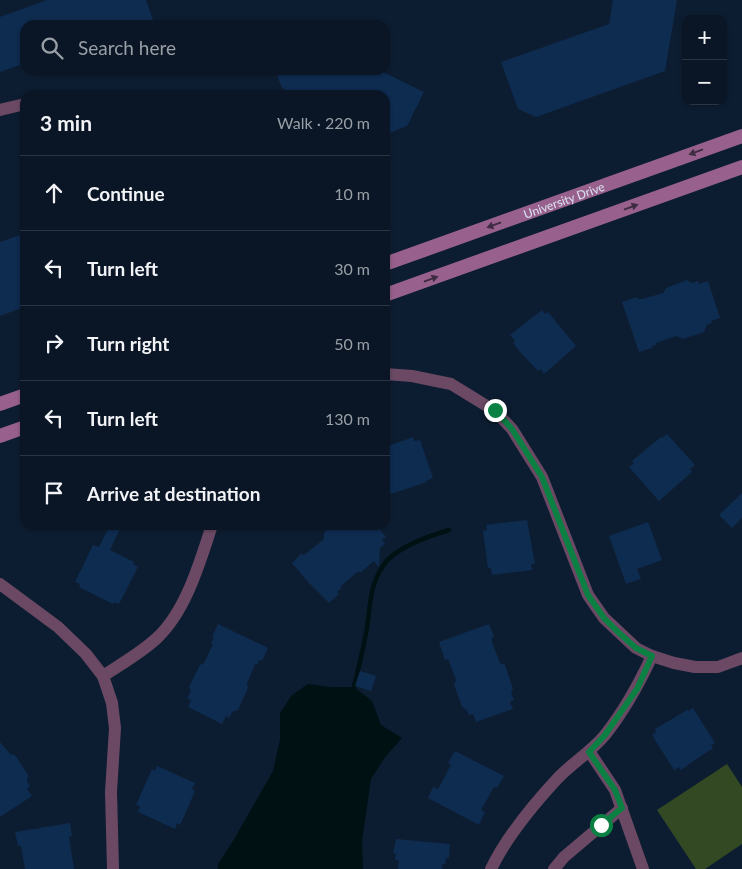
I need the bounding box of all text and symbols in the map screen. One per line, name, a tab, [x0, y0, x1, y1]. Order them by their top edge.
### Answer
map controls	[682, 15, 727, 105]
button: +	[682, 15, 727, 60]
search box	[20, 20, 390, 75]
icon: search	[38, 34, 66, 62]
text: Search here	[78, 36, 176, 59]
button: −	[682, 60, 727, 105]
text: 3 min	[40, 110, 92, 135]
text: Walk · 220 m	[277, 113, 370, 132]
one-way arrow	[688, 148, 703, 156]
street label: University Drive	[521, 178, 606, 221]
icon: ahead	[40, 179, 68, 207]
text: Continue	[87, 182, 165, 205]
text: 10 m	[334, 184, 370, 203]
one-way arrow	[623, 203, 638, 210]
one-way arrow	[486, 221, 501, 229]
icon: left	[40, 254, 68, 282]
text: Turn left	[87, 257, 158, 280]
text: 30 m	[334, 259, 370, 278]
one-way arrow	[424, 275, 439, 283]
icon: right	[40, 329, 68, 357]
text: Turn right	[87, 332, 169, 355]
text: 50 m	[334, 334, 370, 353]
route end	[484, 399, 507, 422]
icon: left	[40, 404, 68, 432]
text: Turn left	[87, 407, 158, 430]
text: 130 m	[325, 409, 370, 428]
icon: arrive	[40, 479, 68, 507]
text: Arrive at destination	[87, 482, 260, 505]
route start	[590, 814, 613, 837]

